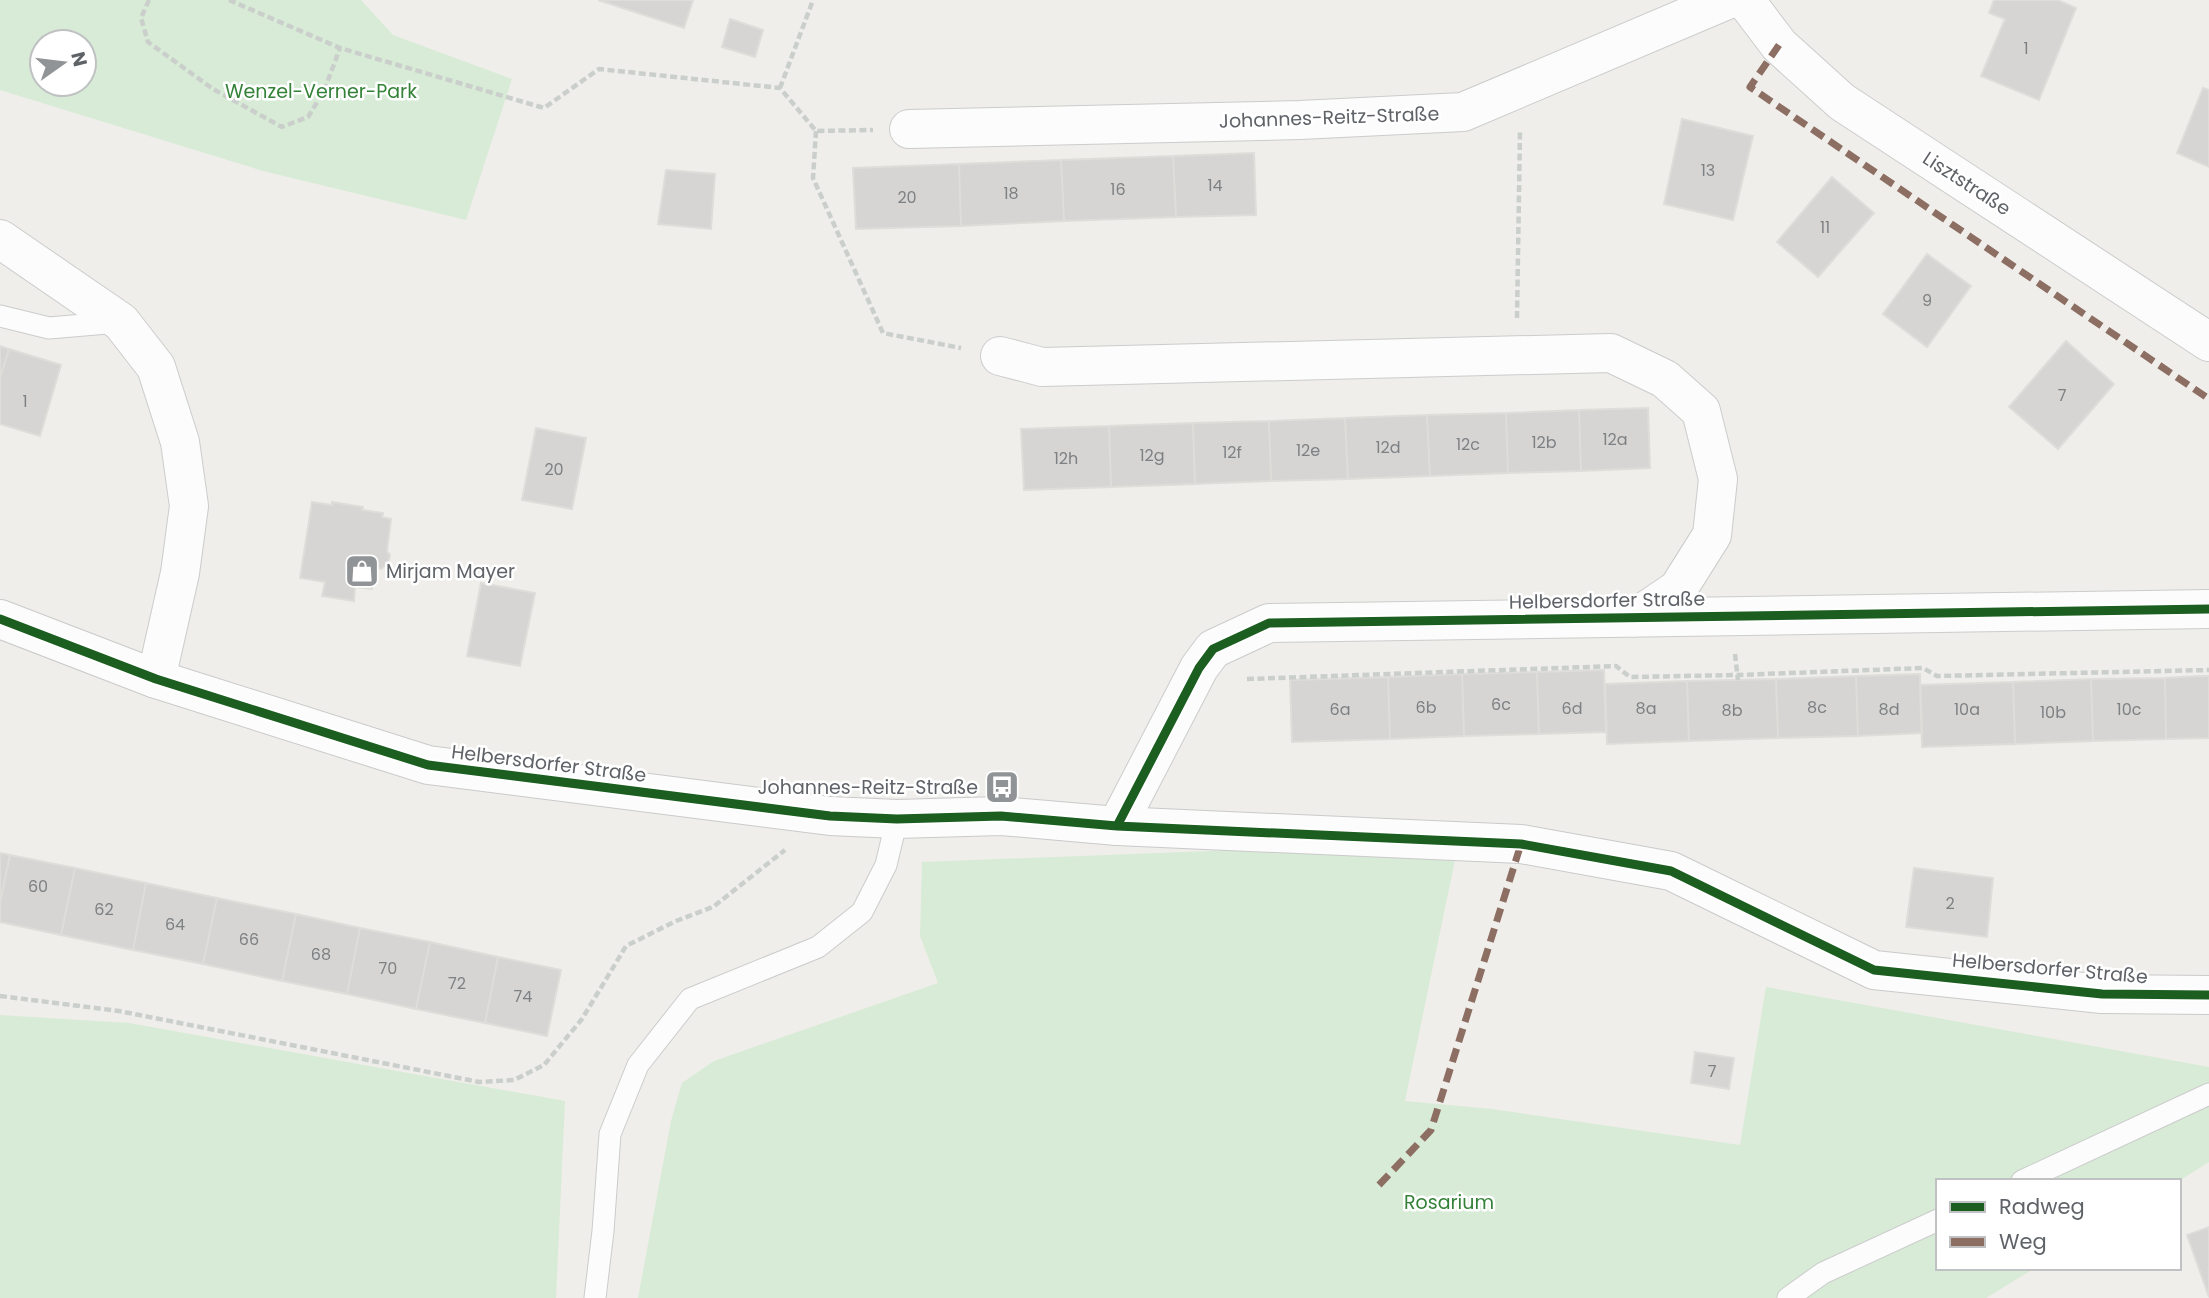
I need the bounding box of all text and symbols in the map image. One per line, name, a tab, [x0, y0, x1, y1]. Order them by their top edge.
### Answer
north arrow	[28, 28, 98, 98]
house number: 1	[2023, 37, 2029, 60]
text: N	[64, 49, 94, 69]
park label: Wenzel-Verner-Park	[225, 78, 417, 105]
street label: Johannes-Reitz-Straße	[1218, 100, 1440, 135]
street label: Lisztstraße	[1918, 145, 2016, 222]
house number: 13	[1701, 159, 1715, 182]
house number: 14	[1207, 174, 1223, 197]
house number: 16	[1110, 178, 1126, 201]
house number: 18	[1003, 182, 1019, 205]
house number: 20	[897, 186, 917, 209]
house number: 11	[1820, 216, 1830, 239]
house number: 9	[1922, 289, 1932, 312]
house number: 7	[2058, 384, 2067, 407]
house number: 1	[22, 390, 28, 413]
house number: 12a	[1602, 428, 1628, 451]
house number: 12b	[1531, 431, 1557, 454]
house number: 12c	[1456, 433, 1480, 456]
house number: 12d	[1375, 436, 1401, 459]
house number: 12e	[1296, 439, 1320, 462]
house number: 12f	[1222, 441, 1242, 464]
house number: 12g	[1139, 444, 1165, 467]
house number: 12h	[1054, 447, 1078, 470]
house number: 20	[544, 458, 564, 481]
shop icon: Mirjam Mayer	[343, 552, 381, 590]
place label: Mirjam Mayer	[386, 558, 515, 585]
street label: Helbersdorfer Straße	[1509, 585, 1705, 616]
house number: 6c	[1491, 693, 1511, 716]
house number: 6b	[1416, 696, 1437, 719]
house number: 8c	[1807, 696, 1827, 719]
house number: 6d	[1562, 697, 1582, 720]
house number: 8a	[1636, 697, 1656, 720]
house number: 6a	[1330, 698, 1350, 721]
house number: 8d	[1879, 698, 1899, 721]
house number: 10a	[1954, 698, 1980, 721]
house number: 10c	[2117, 698, 2142, 721]
house number: 8b	[1722, 699, 1743, 722]
house number: 10b	[2040, 701, 2066, 724]
street label: Helbersdorfer Straße	[450, 738, 648, 789]
bus stop icon: Johannes-Reitz-Straße	[983, 768, 1021, 806]
place label: Johannes-Reitz-Straße	[758, 774, 978, 801]
house number: 60	[28, 875, 48, 898]
house number: 2	[1945, 892, 1955, 915]
house number: 62	[94, 898, 114, 921]
house number: 64	[165, 913, 185, 936]
house number: 66	[239, 928, 259, 951]
house number: 68	[311, 943, 331, 966]
street label: Helbersdorfer Straße	[1951, 946, 2149, 990]
house number: 70	[379, 957, 397, 980]
house number: 72	[448, 972, 466, 995]
house number: 74	[514, 985, 532, 1008]
house number: 7	[1708, 1060, 1717, 1083]
legend	[1936, 1179, 2181, 1270]
park label: Rosarium	[1404, 1189, 1494, 1216]
text: Radweg	[1999, 1192, 2085, 1221]
text: Weg	[1999, 1227, 2047, 1256]

